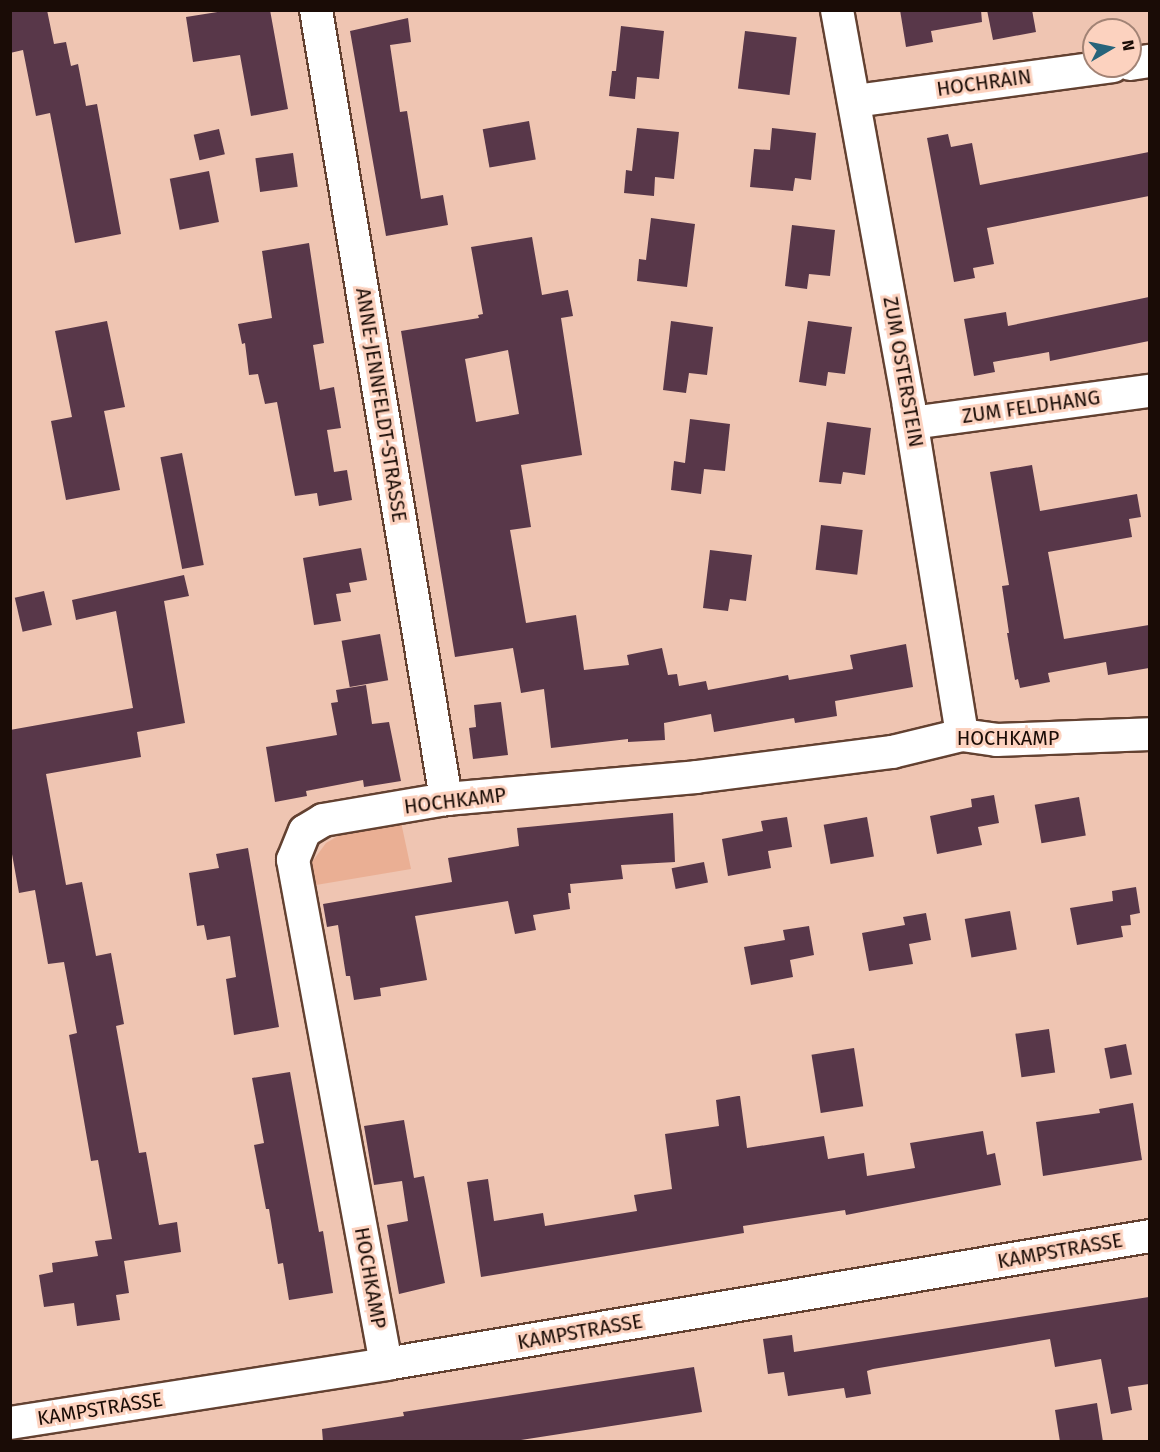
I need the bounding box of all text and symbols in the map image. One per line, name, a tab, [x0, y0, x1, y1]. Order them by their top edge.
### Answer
north arrow	[1082, 18, 1142, 78]
text: N	[1118, 39, 1139, 52]
street label: HOCHRAIN	[935, 64, 1033, 102]
street label: ANNE-JENNFELDT-STRASSE	[351, 286, 411, 524]
street label: ZUM OSTERSTEIN	[878, 295, 928, 449]
street label: ZUM FELDHANG	[960, 385, 1102, 429]
street label: HOCHKAMP	[957, 726, 1059, 750]
street label: HOCHKAMP	[403, 783, 507, 819]
street label: HOCHKAMP	[349, 1225, 391, 1331]
street label: KAMPSTRASSE	[996, 1228, 1124, 1274]
street label: KAMPSTRASSE	[516, 1309, 644, 1355]
street label: KAMPSTRASSE	[36, 1387, 164, 1431]

